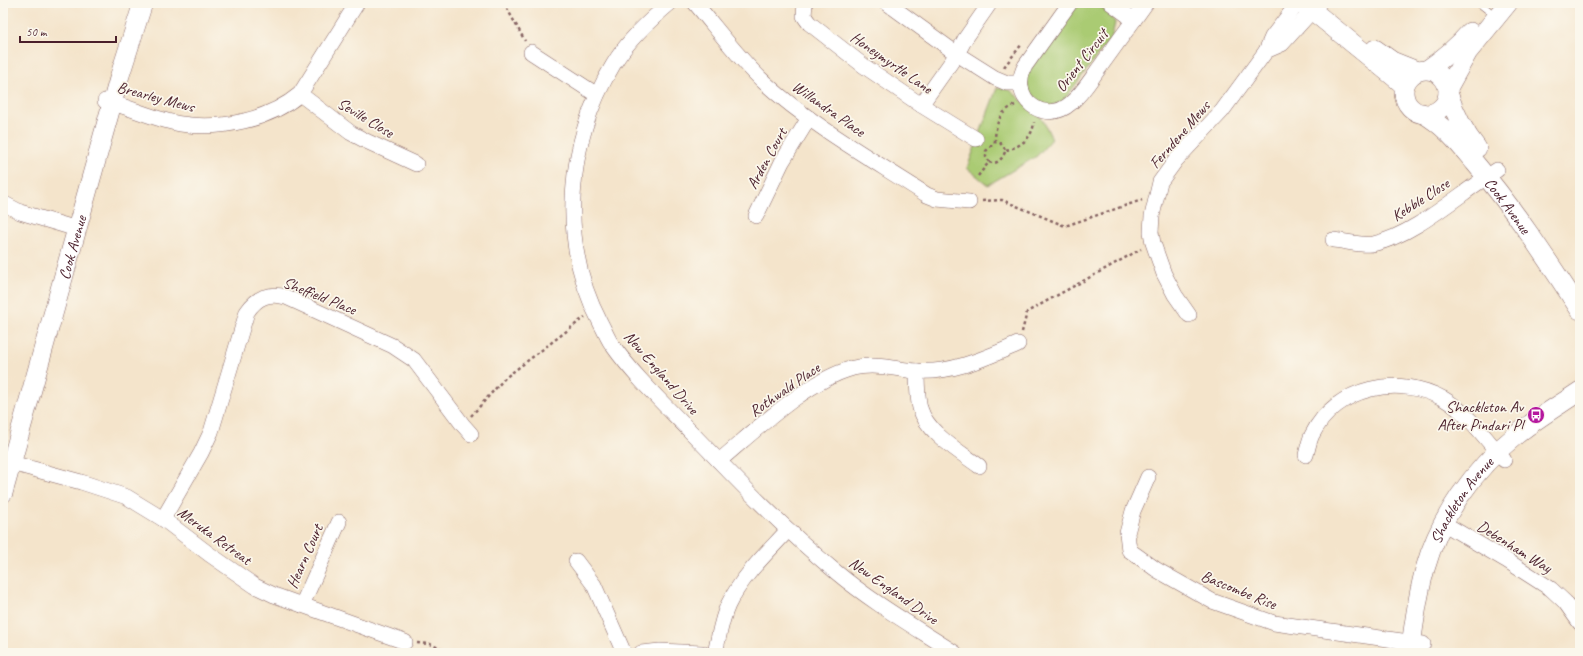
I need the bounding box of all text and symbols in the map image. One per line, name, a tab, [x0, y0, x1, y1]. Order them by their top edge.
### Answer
scale bar	[20, 18, 116, 44]
street label: Orient Circuit	[1051, 23, 1114, 96]
text: 50 m	[26, 24, 48, 40]
street label: Honeymyrtle Lane	[847, 27, 938, 99]
street label: Willandra Place	[788, 76, 870, 142]
street label: Brearley Mews	[115, 77, 198, 117]
street label: Seville Close	[334, 93, 399, 143]
street label: Ferndene Mews	[1145, 95, 1216, 173]
street label: Arden Court	[742, 123, 793, 192]
street label: Kebble Close	[1388, 173, 1455, 226]
street label: Cook Avenue	[1480, 174, 1536, 239]
street label: Cook Avenue	[54, 212, 92, 282]
street label: Sheffield Place	[280, 272, 361, 320]
street label: New England Drive	[620, 327, 704, 420]
street label: Rothwald Place	[745, 357, 825, 421]
place label: Shackleton Av After Pindari Pl	[1438, 397, 1526, 435]
bus stop icon: Shackleton Av After Pindari Pl	[1526, 405, 1546, 425]
street label: Shackleton Avenue	[1426, 451, 1499, 547]
street label: Meruka Retreat	[174, 502, 257, 570]
street label: Debenham Way	[1473, 516, 1557, 579]
street label: Hearn Court	[282, 520, 329, 591]
street label: New England Drive	[845, 553, 943, 630]
street label: Bascombe Rise	[1198, 566, 1281, 615]

